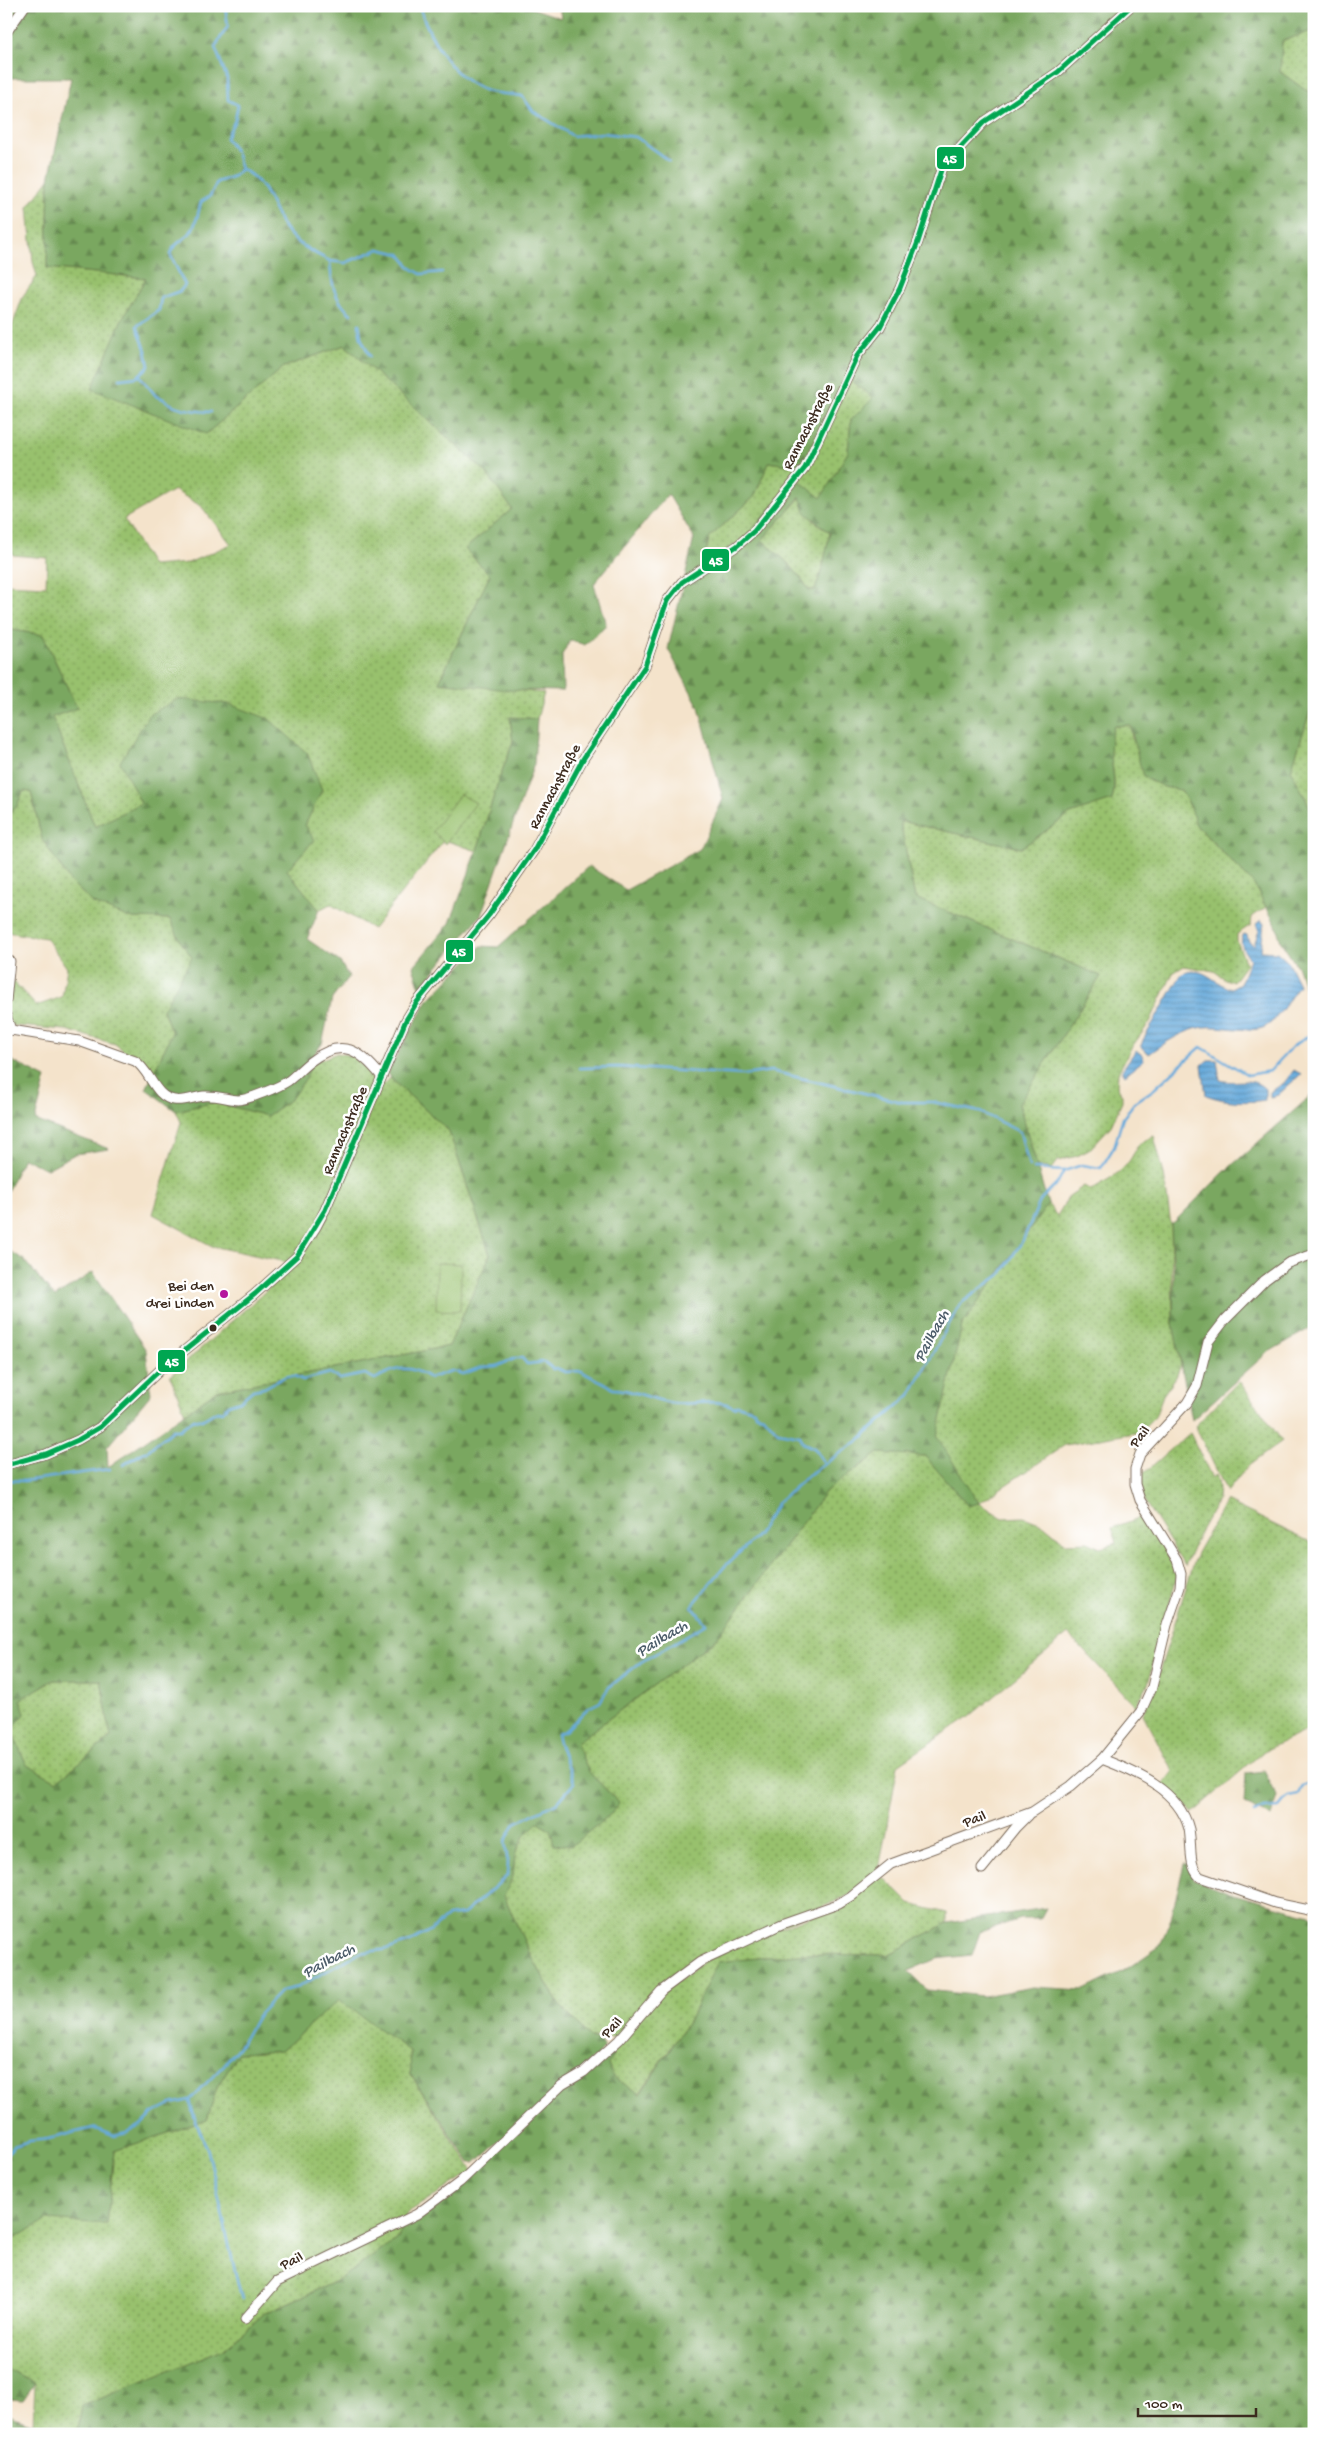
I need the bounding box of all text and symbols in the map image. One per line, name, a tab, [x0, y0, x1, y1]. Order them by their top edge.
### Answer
line badge: 45	[936, 146, 965, 170]
text: 45	[942, 152, 958, 169]
street label: Rannachstraße	[779, 381, 838, 473]
line badge: 45	[701, 548, 730, 572]
text: 45	[708, 554, 724, 571]
street label: Rannachstraße	[526, 741, 586, 833]
line badge: 45	[445, 939, 474, 963]
text: 45	[451, 945, 467, 962]
street label: Rannachstraße	[319, 1084, 373, 1178]
place label: Bei den drei Linden	[146, 1278, 214, 1313]
marker: Bei den drei Linden	[218, 1288, 230, 1300]
water label: Pailbach	[911, 1307, 955, 1366]
unlabelled marker	[208, 1323, 218, 1333]
line badge: 45	[157, 1349, 186, 1373]
text: 45	[164, 1355, 180, 1372]
street label: Pail	[1126, 1423, 1155, 1453]
water label: Pailbach	[634, 1617, 692, 1663]
street label: Pail	[960, 1807, 989, 1833]
water label: Pailbach	[300, 1940, 359, 1984]
street label: Pail	[597, 2014, 627, 2044]
street label: Pail	[277, 2249, 306, 2275]
scale bar	[1138, 2385, 1255, 2417]
text: 100 m	[1144, 2396, 1183, 2414]

